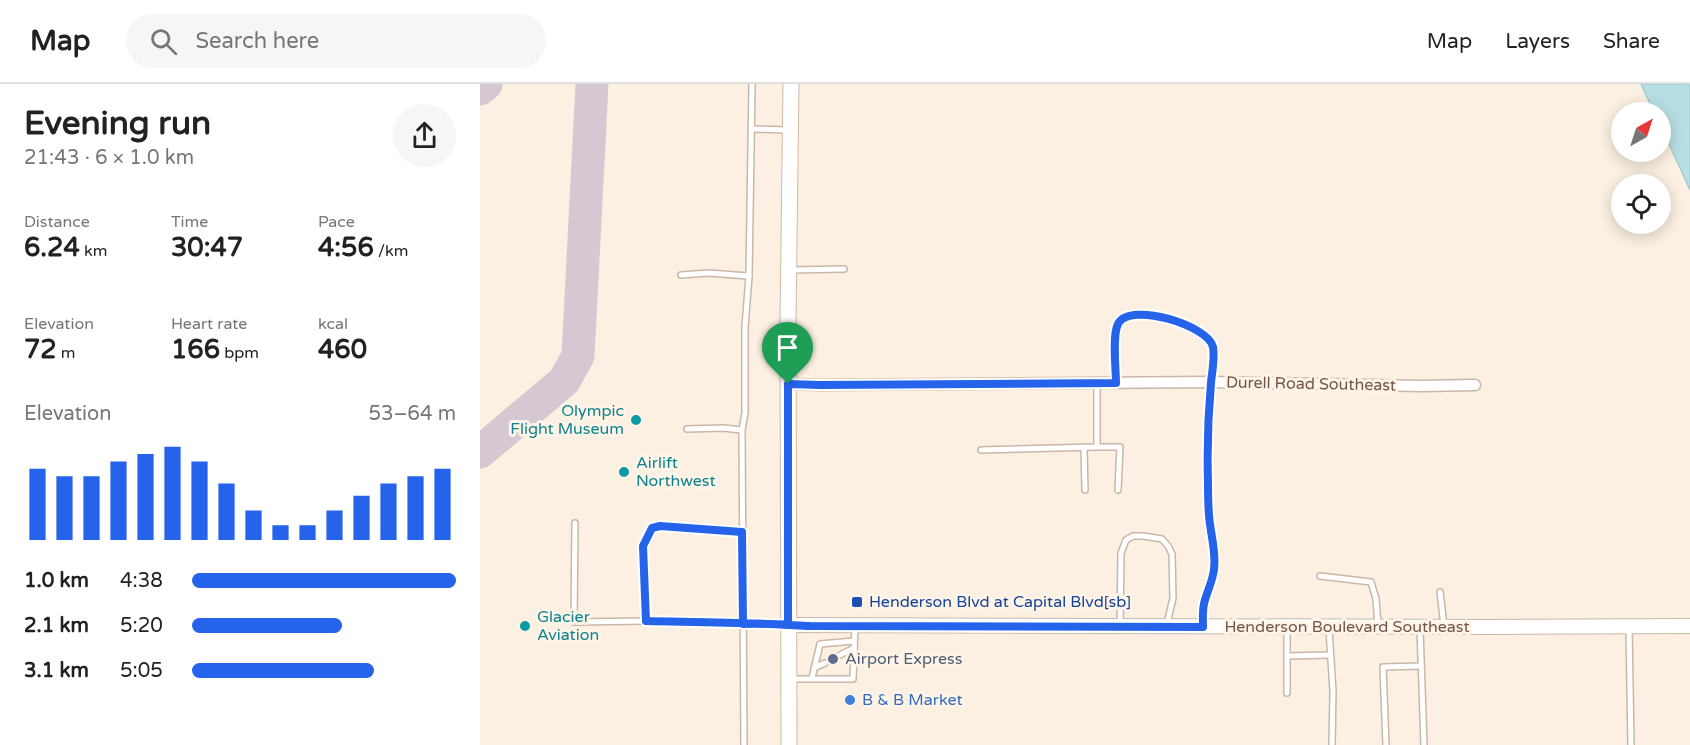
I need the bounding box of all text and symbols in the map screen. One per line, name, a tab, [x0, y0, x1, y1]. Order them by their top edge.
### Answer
search box	[126, 14, 546, 68]
text: Map	[30, 24, 90, 58]
icon: search	[147, 25, 180, 58]
text: Search here	[195, 28, 319, 54]
text: Map	[1427, 29, 1472, 54]
text: Layers	[1505, 29, 1570, 54]
text: Share	[1603, 29, 1660, 54]
north arrow	[1611, 102, 1671, 162]
map controls	[1611, 102, 1671, 234]
text: Evening run	[24, 104, 211, 143]
button: share	[393, 104, 456, 167]
text: 21:43 · 6 × 1.0 km	[24, 146, 194, 170]
button: locate	[1611, 174, 1671, 234]
text: Distance	[24, 212, 90, 232]
text: Time	[171, 212, 208, 232]
text: Pace	[318, 212, 355, 232]
text: 6.24	[24, 232, 80, 263]
text: 30:47	[171, 232, 243, 263]
text: 4:56	[318, 232, 374, 263]
text: km	[80, 241, 107, 261]
text: /km	[374, 241, 408, 261]
text: Elevation	[24, 314, 94, 334]
text: Heart rate	[171, 314, 247, 334]
text: kcal	[318, 314, 348, 334]
pin	[762, 322, 813, 384]
icon: arrive	[771, 331, 804, 364]
text: 72	[24, 334, 57, 365]
text: 166	[171, 334, 220, 365]
text: 460	[318, 334, 367, 365]
text: m	[57, 343, 76, 363]
text: bpm	[220, 343, 259, 363]
street label: Durell Road Southeast	[1226, 373, 1396, 395]
place label: Olympic Flight Museum	[510, 401, 624, 439]
text: Elevation	[24, 402, 111, 426]
text: 53–64 m	[369, 402, 456, 426]
marker: Olympic Flight Museum	[629, 413, 643, 427]
place label: Airlift Northwest	[636, 453, 716, 491]
marker: Airlift Northwest	[617, 465, 631, 479]
text: 1.0 km	[24, 569, 89, 593]
text: 4:38	[120, 569, 163, 593]
place label: Henderson Blvd at Capital Blvd[sb]	[869, 592, 1131, 612]
marker: Henderson Blvd at Capital Blvd[sb]	[850, 595, 864, 609]
place label: Glacier Aviation	[537, 607, 599, 645]
text: 2.1 km	[24, 614, 89, 638]
text: 5:20	[120, 614, 163, 638]
street label: Henderson Boulevard Southeast	[1224, 617, 1470, 637]
marker: Glacier Aviation	[518, 619, 532, 633]
place label: Airport Express	[845, 649, 962, 669]
marker: Airport Express	[826, 652, 840, 666]
text: 3.1 km	[24, 659, 89, 683]
text: 5:05	[120, 659, 163, 683]
place label: B & B Market	[862, 690, 963, 710]
marker: B & B Market	[843, 693, 857, 707]

